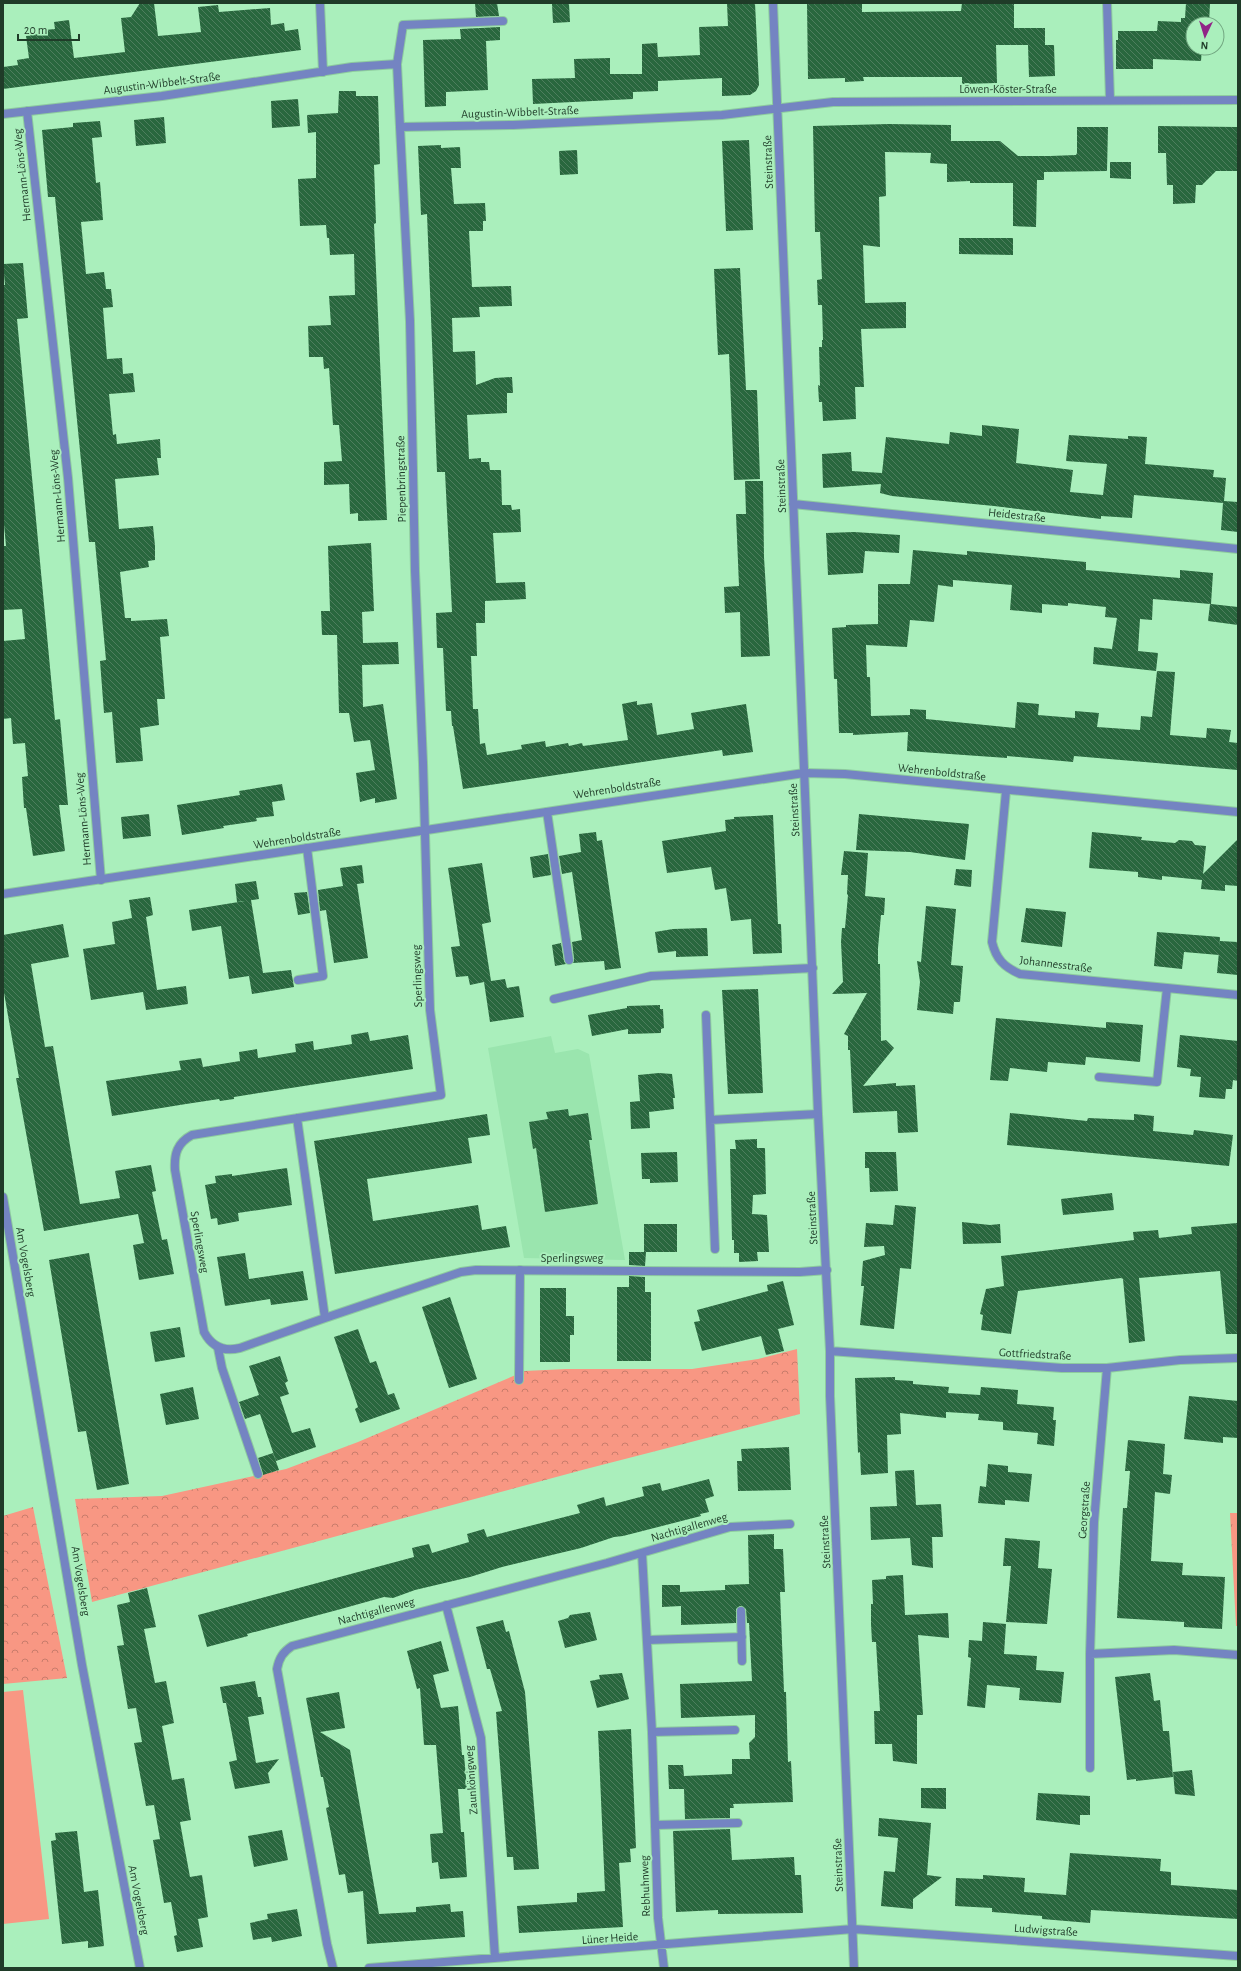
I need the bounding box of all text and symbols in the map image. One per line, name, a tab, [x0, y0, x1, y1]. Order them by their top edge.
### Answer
scale bar	[18, 16, 79, 42]
north arrow	[1185, 16, 1225, 56]
text: 20 m	[24, 24, 47, 36]
text: N	[1200, 40, 1209, 51]
street label: Augustin-Wibbelt-Straße	[103, 70, 221, 96]
street label: Löwen-Köster-Straße	[959, 83, 1057, 95]
street label: Augustin-Wibbelt-Straße	[461, 104, 579, 120]
street label: Hermann-Löns-Weg	[11, 128, 33, 222]
street label: Steinstraße	[761, 135, 775, 189]
street label: Piepenbringstraße	[394, 435, 408, 523]
street label: Hermann-Löns-Weg	[47, 449, 67, 543]
street label: Steinstraße	[774, 459, 788, 513]
street label: Heidestraße	[988, 506, 1046, 524]
street label: Wehrenboldstraße	[897, 761, 987, 783]
street label: Hermann-Löns-Weg	[73, 772, 93, 866]
street label: Wehrenboldstraße	[572, 775, 662, 801]
street label: Steinstraße	[787, 783, 801, 837]
street label: Wehrenboldstraße	[252, 825, 342, 851]
street label: Sperlingsweg	[410, 944, 424, 1008]
street label: Johannesstraße	[1019, 954, 1093, 974]
street label: Steinstraße	[805, 1191, 819, 1245]
street label: Sperlingsweg	[189, 1210, 211, 1274]
street label: Am Vogelsberg	[14, 1226, 38, 1298]
street label: Sperlingsweg	[541, 1252, 604, 1264]
street label: Gottfriedstraße	[999, 1346, 1071, 1362]
street label: Georgstraße	[1076, 1481, 1092, 1539]
street label: Nachtigallenweg	[649, 1510, 729, 1544]
street label: Steinstraße	[818, 1515, 832, 1569]
street label: Am Vogelsberg	[70, 1545, 92, 1617]
street label: Nachtigallenweg	[336, 1595, 416, 1627]
street label: Zaunkönigweg	[463, 1745, 479, 1815]
street label: Steinstraße	[831, 1838, 845, 1892]
street label: Rebhuhnweg	[638, 1855, 652, 1917]
street label: Am Vogelsberg	[126, 1864, 152, 1936]
street label: Ludwigstraße	[1014, 1922, 1078, 1938]
street label: Lüner Heide	[581, 1930, 639, 1946]

